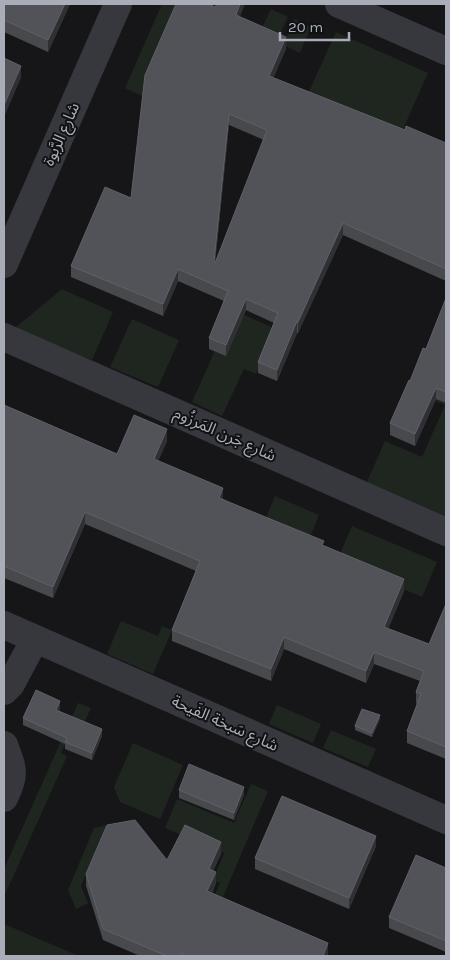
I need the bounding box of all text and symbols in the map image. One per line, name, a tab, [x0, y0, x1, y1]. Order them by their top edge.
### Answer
scale bar	[280, 10, 349, 42]
text: 20 m	[288, 18, 323, 36]
street label: شارع الرَّبوة	[39, 99, 86, 170]
street label: شارع جَرن المَرزُوم	[170, 403, 279, 468]
street label: شارع سَبخة الفَيحة	[168, 691, 281, 758]

